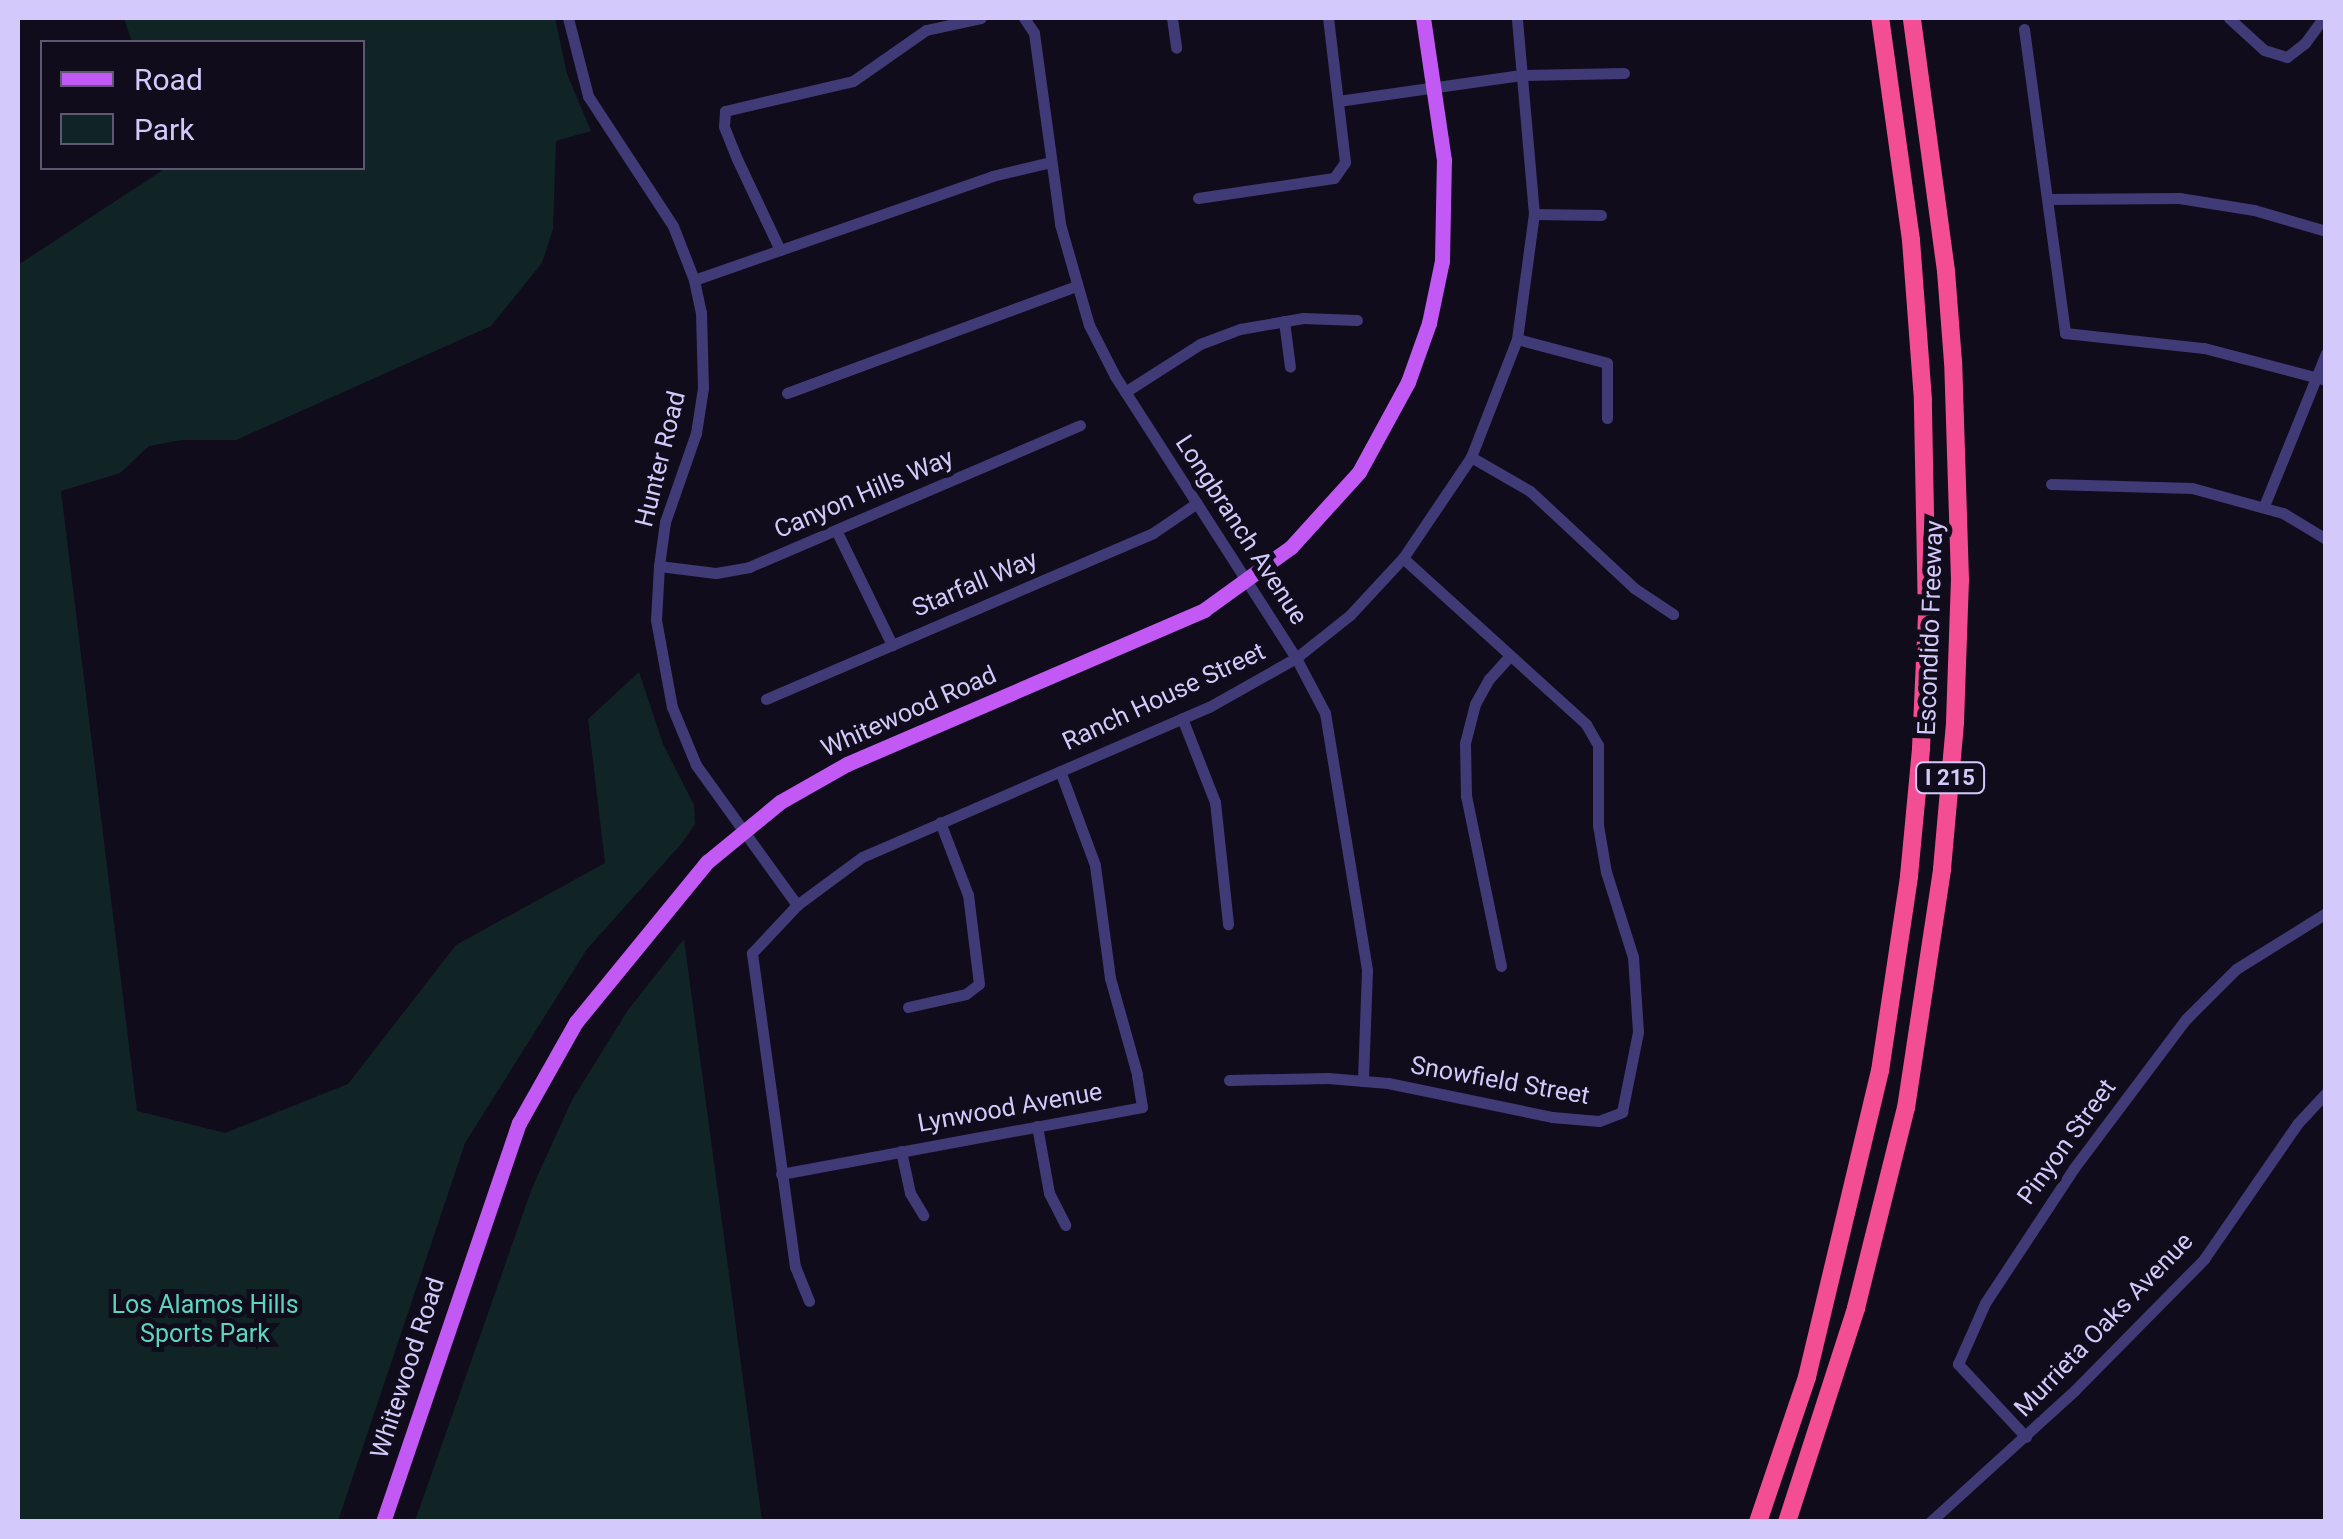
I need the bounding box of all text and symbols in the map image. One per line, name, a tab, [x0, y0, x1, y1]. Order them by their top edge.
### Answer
legend	[40, 40, 365, 170]
text: Road	[134, 62, 203, 97]
text: Park	[134, 112, 194, 147]
street label: Hunter Road	[630, 388, 692, 530]
street label: Longbranch Avenue	[1169, 430, 1313, 630]
street label: Canyon Hills Way	[770, 443, 958, 545]
street label: Escondido Freeway	[1912, 520, 1950, 736]
street label: Starfall Way	[908, 544, 1042, 624]
street label: Ranch House Street	[1058, 637, 1270, 757]
street label: Whitewood Road	[817, 660, 1001, 764]
road number: I 215	[1915, 761, 1985, 795]
street label: Snowfield Street	[1408, 1051, 1592, 1111]
street label: Pinyon Street	[2012, 1074, 2122, 1210]
street label: Lynwood Avenue	[915, 1077, 1105, 1139]
street label: Murrieta Oaks Avenue	[2008, 1227, 2200, 1423]
street label: Whitewood Road	[365, 1274, 451, 1462]
park label: Los Alamos Hills Sports Park	[111, 1291, 299, 1350]

